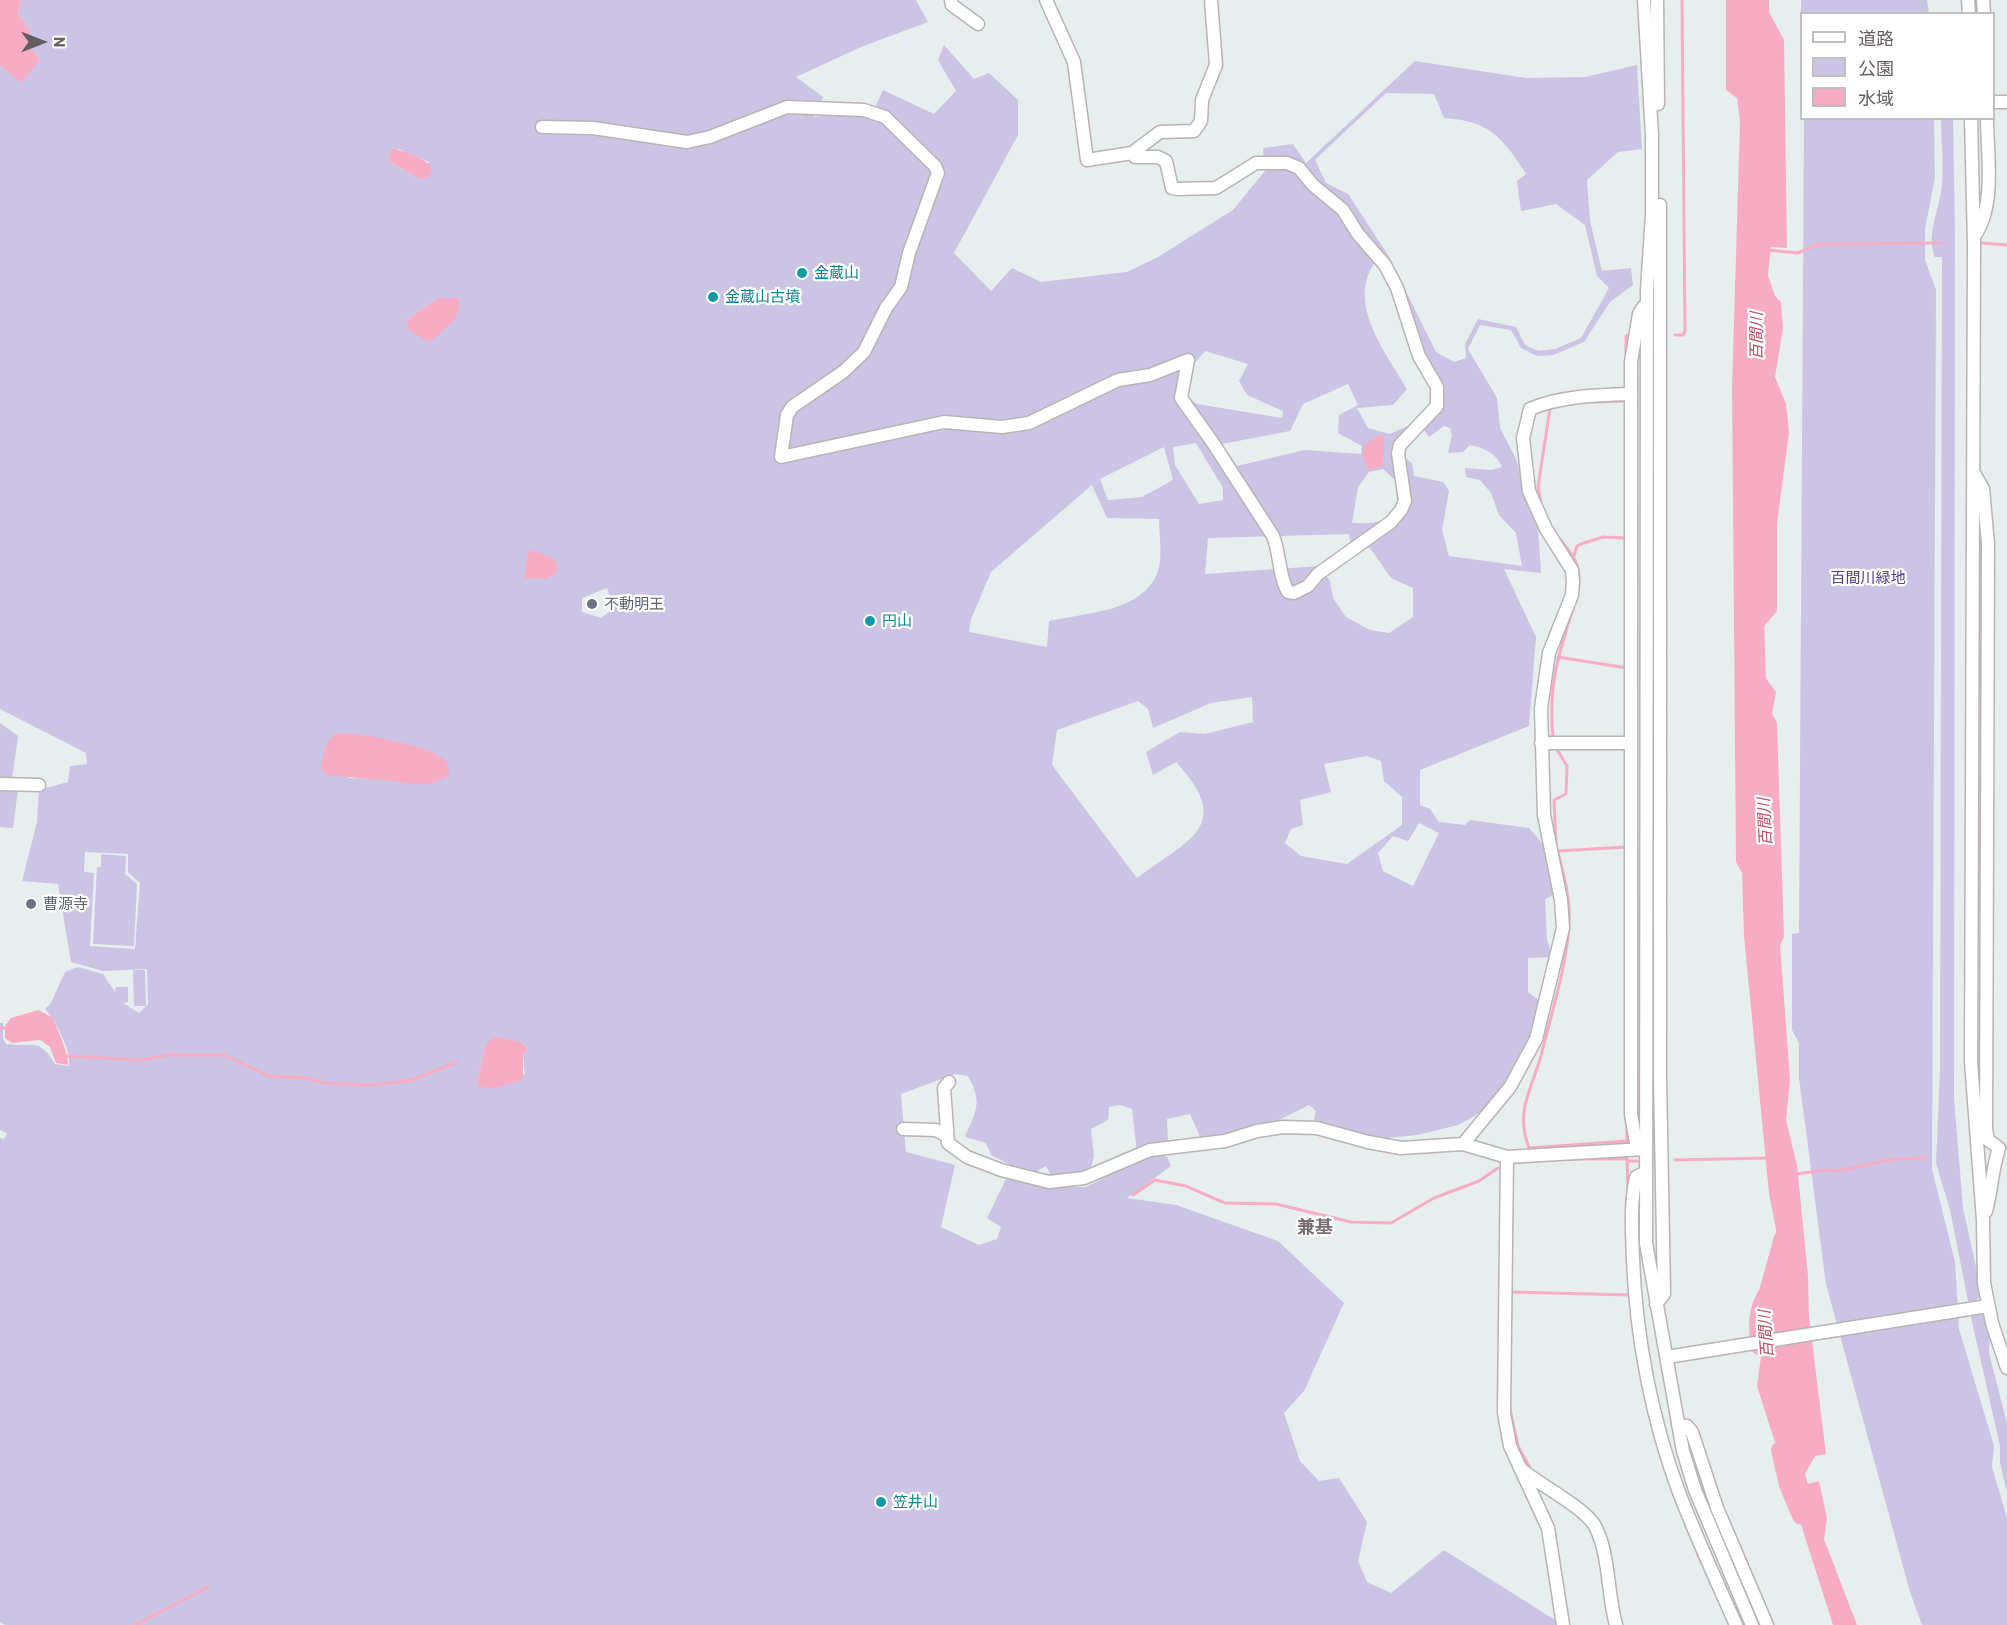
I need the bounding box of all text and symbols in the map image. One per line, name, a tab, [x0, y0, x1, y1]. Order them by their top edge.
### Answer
north arrow	[12, 12, 72, 72]
legend	[1800, 12, 1995, 120]
text: 道路	[1858, 27, 1894, 49]
text: N	[51, 37, 70, 47]
text: 公園	[1858, 57, 1894, 79]
text: 水域	[1858, 87, 1894, 109]
place label: 金蔵山	[814, 264, 859, 282]
marker: 金蔵山	[795, 266, 809, 280]
place label: 金蔵山古墳	[725, 288, 800, 306]
marker: 金蔵山古墳	[706, 290, 720, 304]
water label: 百間川	[1747, 312, 1767, 360]
park label: 百間川緑地	[1831, 569, 1905, 587]
place label: 不動明王	[604, 595, 664, 613]
marker: 不動明王	[585, 597, 599, 611]
place label: 円山	[882, 612, 912, 630]
marker: 円山	[863, 614, 877, 628]
water label: 百間川	[1754, 798, 1776, 846]
place label: 曹源寺	[43, 895, 88, 913]
marker: 曹源寺	[24, 897, 38, 911]
district label: 兼基	[1297, 1216, 1333, 1238]
water label: 百間川	[1755, 1309, 1777, 1359]
place label: 笠井山	[893, 1493, 938, 1511]
marker: 笠井山	[874, 1495, 888, 1509]

